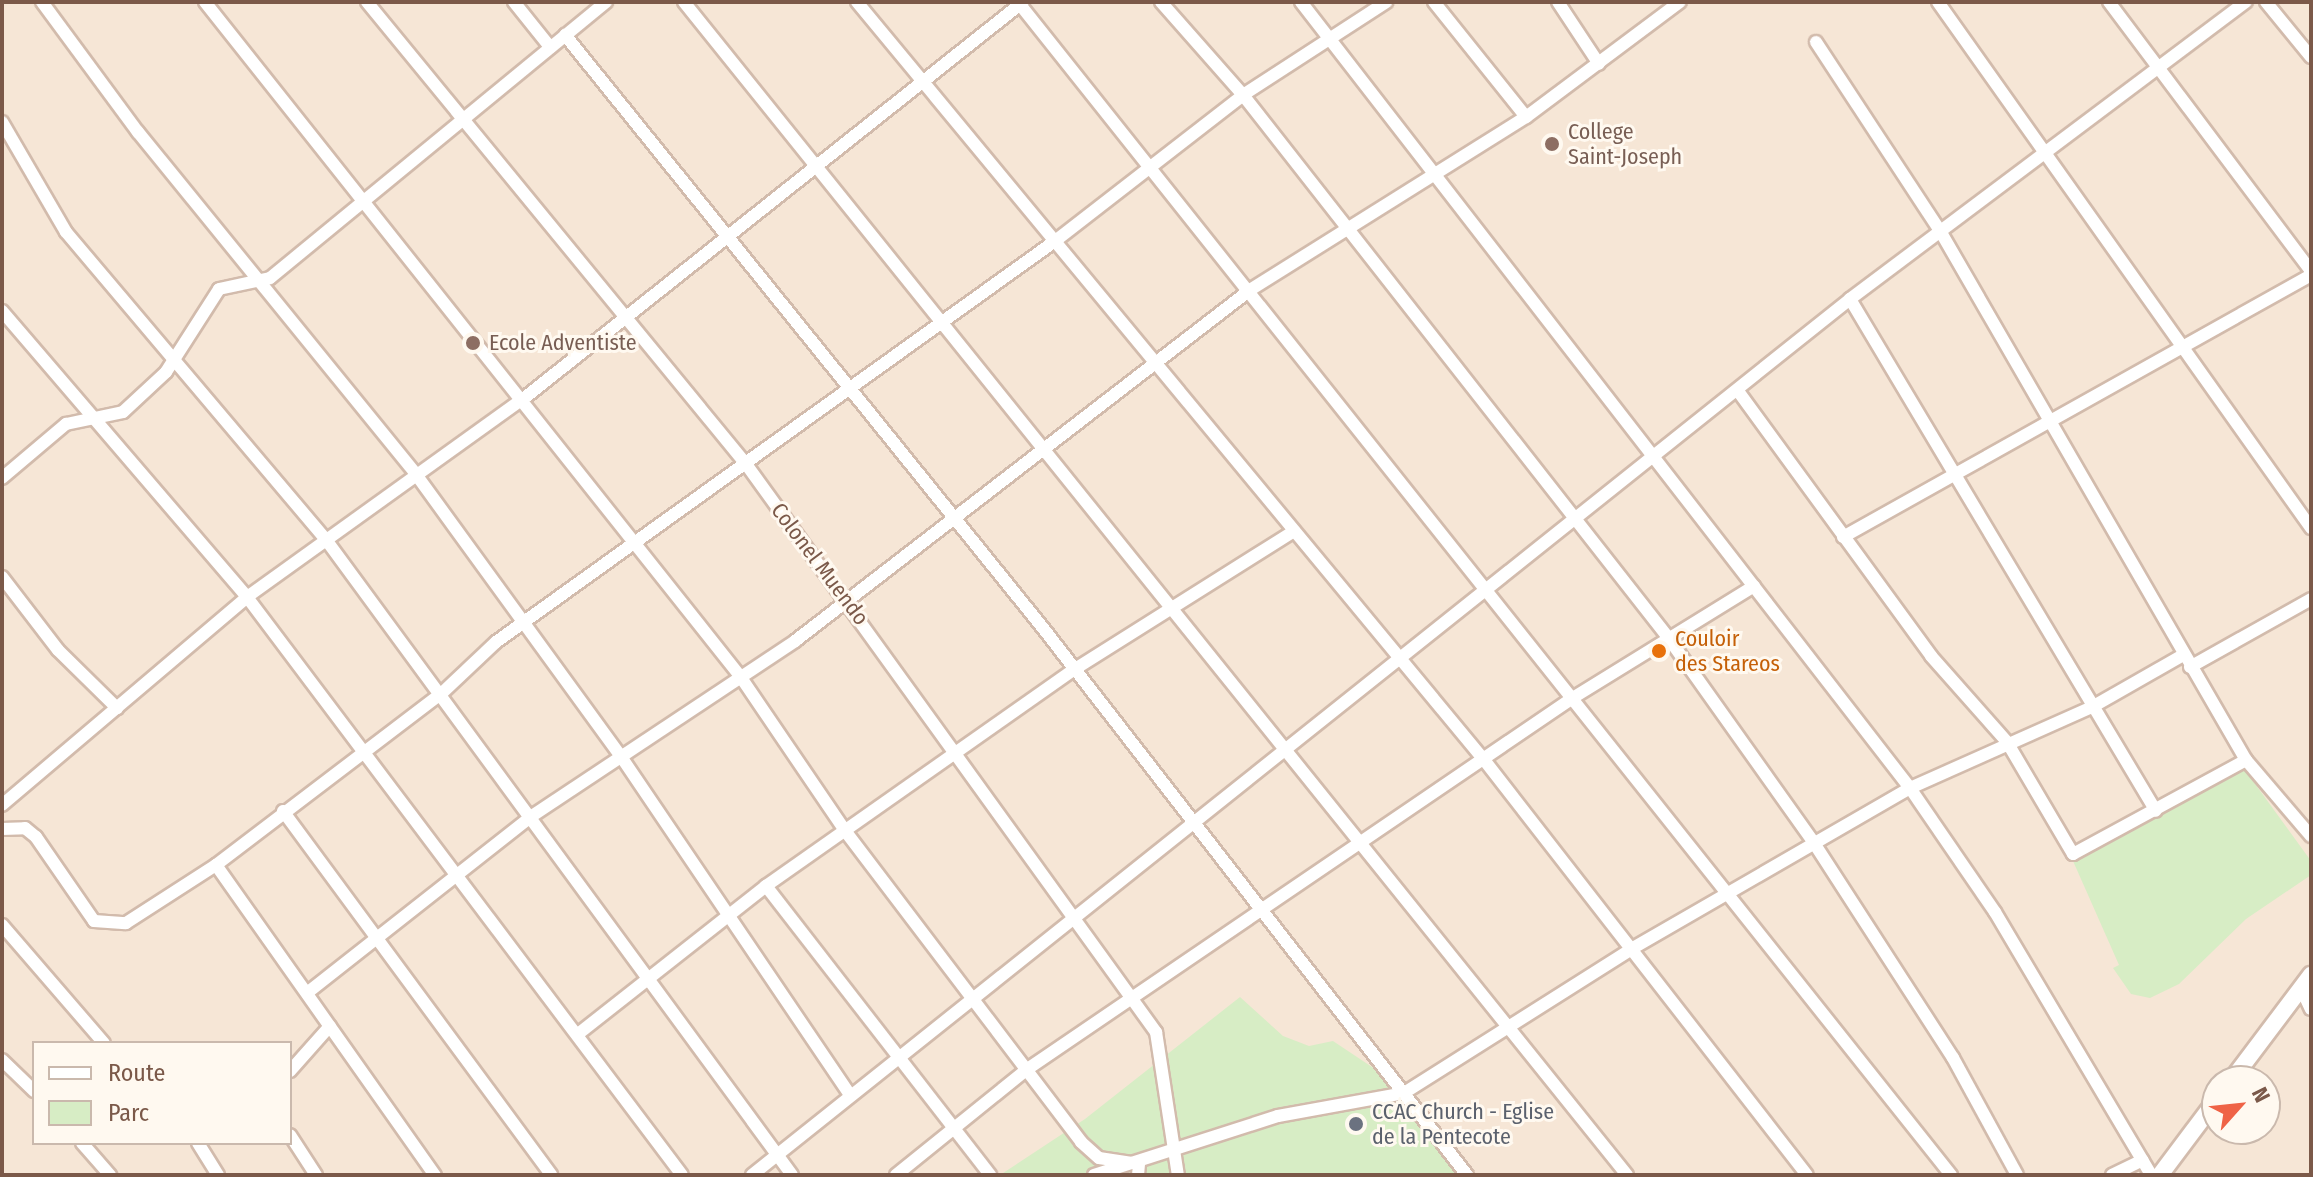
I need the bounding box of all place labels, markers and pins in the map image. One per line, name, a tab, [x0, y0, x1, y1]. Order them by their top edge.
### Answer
place label: College Saint-Joseph	[1568, 118, 1682, 170]
marker: College Saint-Joseph	[1543, 135, 1561, 153]
place label: Ecole Adventiste	[489, 330, 637, 356]
marker: Ecole Adventiste	[464, 334, 482, 352]
place label: Couloir des Stareos	[1675, 625, 1780, 676]
marker: Couloir des Stareos	[1650, 642, 1668, 660]
place label: CCAC Church - Eglise de la Pentecote	[1372, 1098, 1554, 1150]
marker: CCAC Church - Eglise de la Pentecote	[1347, 1115, 1365, 1133]

